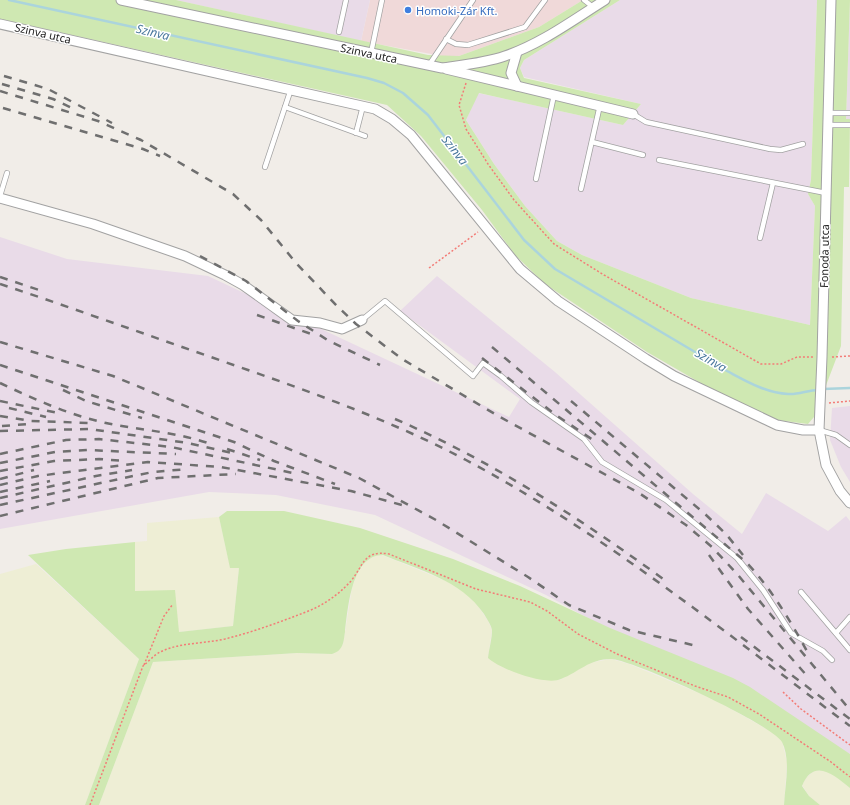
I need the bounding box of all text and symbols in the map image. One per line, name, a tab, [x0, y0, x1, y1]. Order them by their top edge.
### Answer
place label: Homoki-Zár Kft.	[416, 3, 497, 18]
marker: Homoki-Zár Kft.	[403, 5, 413, 15]
street label: Szinva utca	[13, 19, 73, 47]
water label: Szinva	[135, 20, 172, 44]
street label: Szinva utca	[339, 40, 399, 66]
water label: Szinva	[438, 131, 472, 169]
street label: Fonoda utca	[816, 224, 832, 288]
water label: Szinva	[692, 344, 730, 376]

